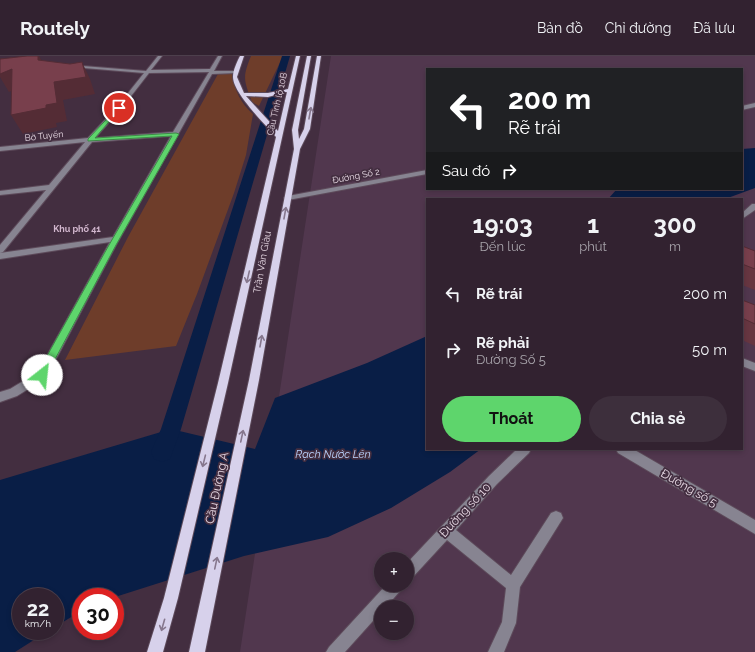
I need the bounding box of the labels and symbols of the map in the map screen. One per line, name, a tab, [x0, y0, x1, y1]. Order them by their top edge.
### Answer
street label: Cầu Tỉnh lộ 10B	[265, 72, 289, 136]
pin	[102, 91, 136, 125]
one-way arrow	[306, 107, 314, 120]
street label: Bờ Tuyến	[24, 129, 64, 143]
street label: Đường Số 2	[331, 166, 381, 185]
one-way arrow	[281, 207, 289, 220]
district label: Khu phố 41	[53, 224, 101, 234]
street label: Trần Văn Giàu	[251, 230, 273, 294]
one-way arrow	[243, 270, 251, 283]
one-way arrow	[258, 335, 266, 348]
position arrow	[21, 354, 63, 396]
one-way arrow	[239, 430, 247, 443]
water label: Rạch Nước Lên	[295, 448, 371, 461]
street label: Cầu Đường A	[203, 451, 231, 525]
one-way arrow	[200, 455, 207, 468]
street label: Đường số 5	[658, 466, 720, 510]
street label: Đường số 10	[436, 480, 494, 540]
one-way arrow	[212, 557, 220, 570]
speed limit sign: 30	[72, 588, 124, 640]
one-way arrow	[159, 618, 166, 631]

